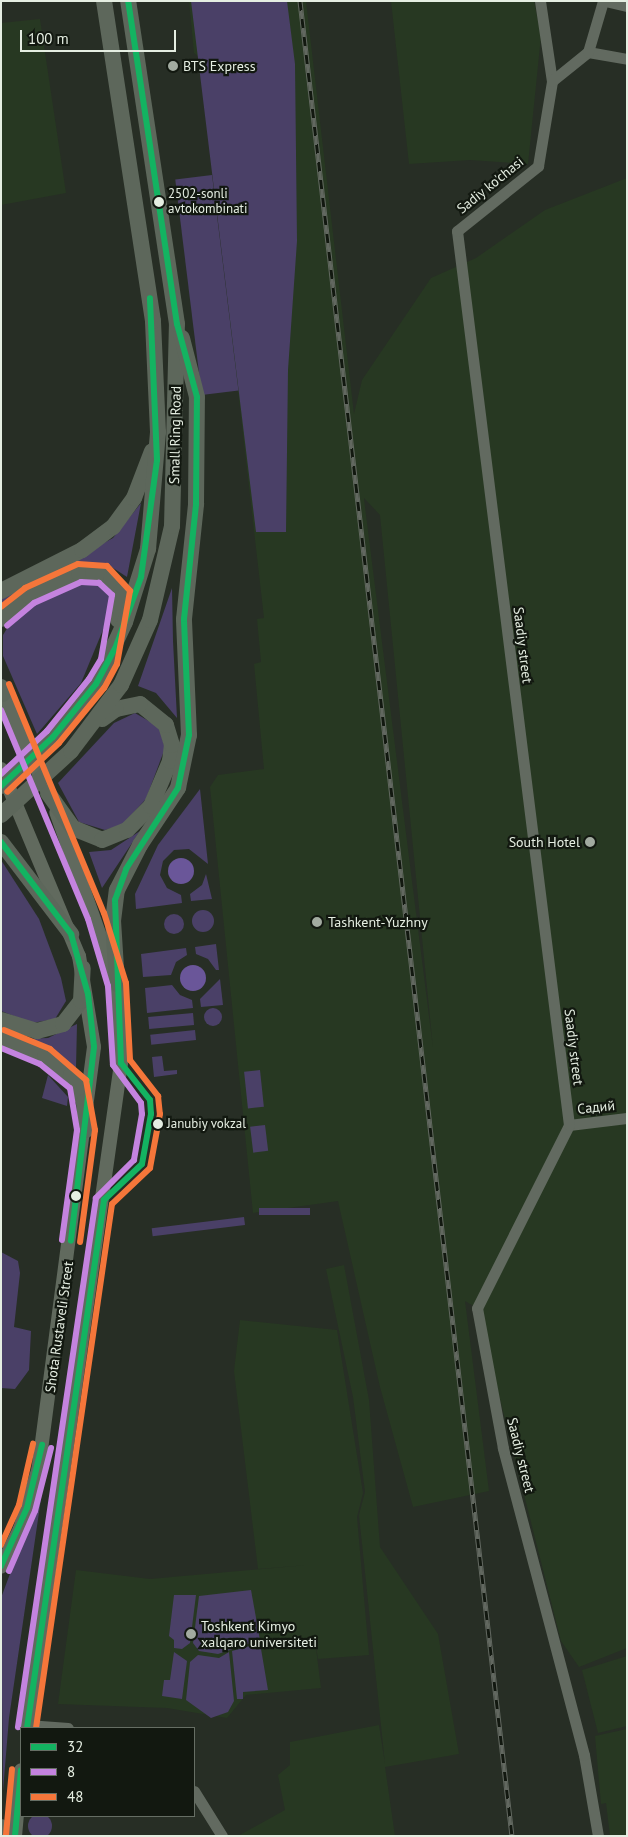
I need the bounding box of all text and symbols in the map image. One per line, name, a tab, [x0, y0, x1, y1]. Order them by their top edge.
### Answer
scale bar	[22, 20, 179, 52]
text: 100 m	[28, 29, 69, 48]
place label: BTS Express	[183, 58, 256, 74]
marker: BTS Express	[167, 60, 179, 72]
street label: Sadiy ko'chasi	[453, 153, 527, 217]
place label: 2502-sonli avtokombinati	[168, 187, 247, 218]
marker: 2502-sonli avtokombinati	[154, 197, 164, 207]
street label: Small Ring Road	[166, 386, 184, 484]
street label: Saadiy street	[510, 606, 536, 684]
place label: South Hotel	[509, 834, 580, 850]
marker: South Hotel	[584, 836, 596, 848]
place label: Tashkent-Yuzhny	[328, 914, 428, 930]
marker: Tashkent-Yuzhny	[310, 915, 324, 929]
street label: Saadiy street	[561, 1008, 587, 1086]
street label: Садий	[576, 1097, 616, 1117]
place label: Janubiy vokzal	[167, 1116, 247, 1132]
marker: Janubiy vokzal	[153, 1119, 163, 1129]
unlabelled marker	[71, 1191, 81, 1201]
street label: Shota Rustaveli Street	[41, 1260, 77, 1394]
street label: Saadiy street	[504, 1416, 538, 1494]
place label: Toshkent Kimyo xalqaro universiteti	[201, 1618, 317, 1650]
marker: Toshkent Kimyo xalqaro universiteti	[185, 1628, 197, 1640]
legend	[20, 1727, 195, 1817]
text: 32	[67, 1737, 83, 1756]
text: 8	[67, 1762, 75, 1781]
text: 48	[67, 1787, 83, 1806]

